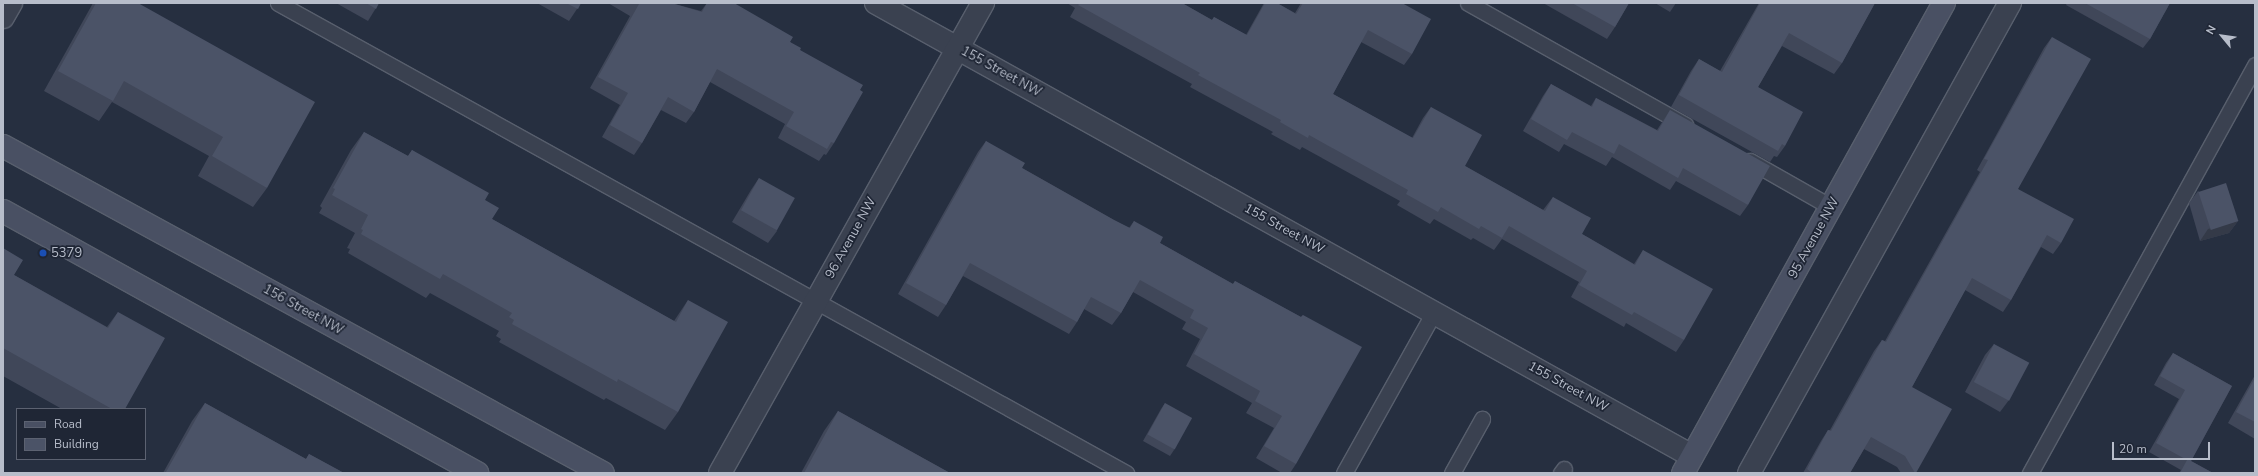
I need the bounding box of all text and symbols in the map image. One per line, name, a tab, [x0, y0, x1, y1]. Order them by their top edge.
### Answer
north arrow	[2202, 16, 2242, 56]
text: N	[2203, 23, 2220, 37]
street label: 155 Street NW	[958, 43, 1044, 101]
street label: 96 Avenue NW	[822, 195, 880, 281]
street label: 95 Avenue NW	[1785, 195, 1843, 281]
street label: 155 Street NW	[1241, 200, 1327, 258]
place label: 5379	[51, 245, 82, 261]
marker: 5379	[38, 248, 48, 258]
street label: 156 Street NW	[260, 281, 346, 339]
street label: 155 Street NW	[1525, 358, 1611, 416]
legend	[16, 408, 146, 460]
text: Road	[54, 416, 82, 432]
scale bar	[2114, 434, 2212, 460]
text: Building	[54, 436, 99, 452]
text: 20 m	[2119, 441, 2147, 457]

